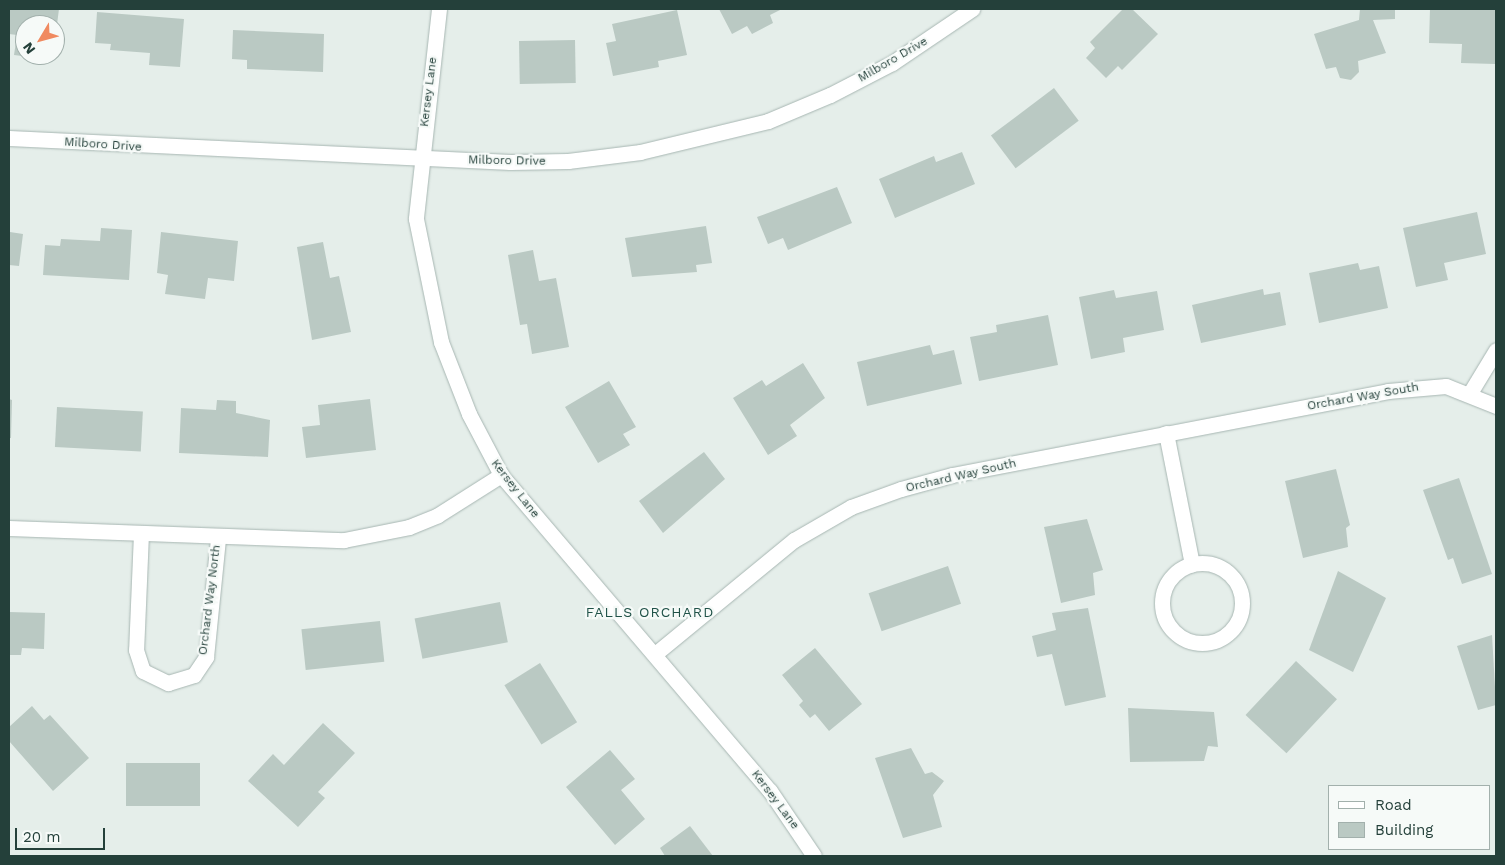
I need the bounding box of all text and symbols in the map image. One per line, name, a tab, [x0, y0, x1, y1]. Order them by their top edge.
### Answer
north arrow	[15, 15, 65, 65]
street label: Milboro Drive	[856, 34, 930, 86]
text: N	[19, 39, 38, 57]
street label: Kersey Lane	[418, 56, 440, 128]
street label: Milboro Drive	[64, 135, 142, 155]
street label: Milboro Drive	[468, 153, 546, 169]
street label: Orchard Way South	[1306, 380, 1420, 414]
street label: Orchard Way South	[904, 456, 1018, 496]
street label: Kersey Lane	[488, 457, 542, 521]
street label: Orchard Way North	[196, 544, 224, 656]
district label: FALLS ORCHARD	[584, 604, 716, 620]
street label: Kersey Lane	[748, 768, 802, 832]
legend	[1328, 785, 1490, 850]
text: Road	[1375, 796, 1412, 814]
scale bar	[18, 818, 108, 850]
text: Building	[1375, 821, 1433, 839]
text: 20 m	[23, 828, 61, 846]

